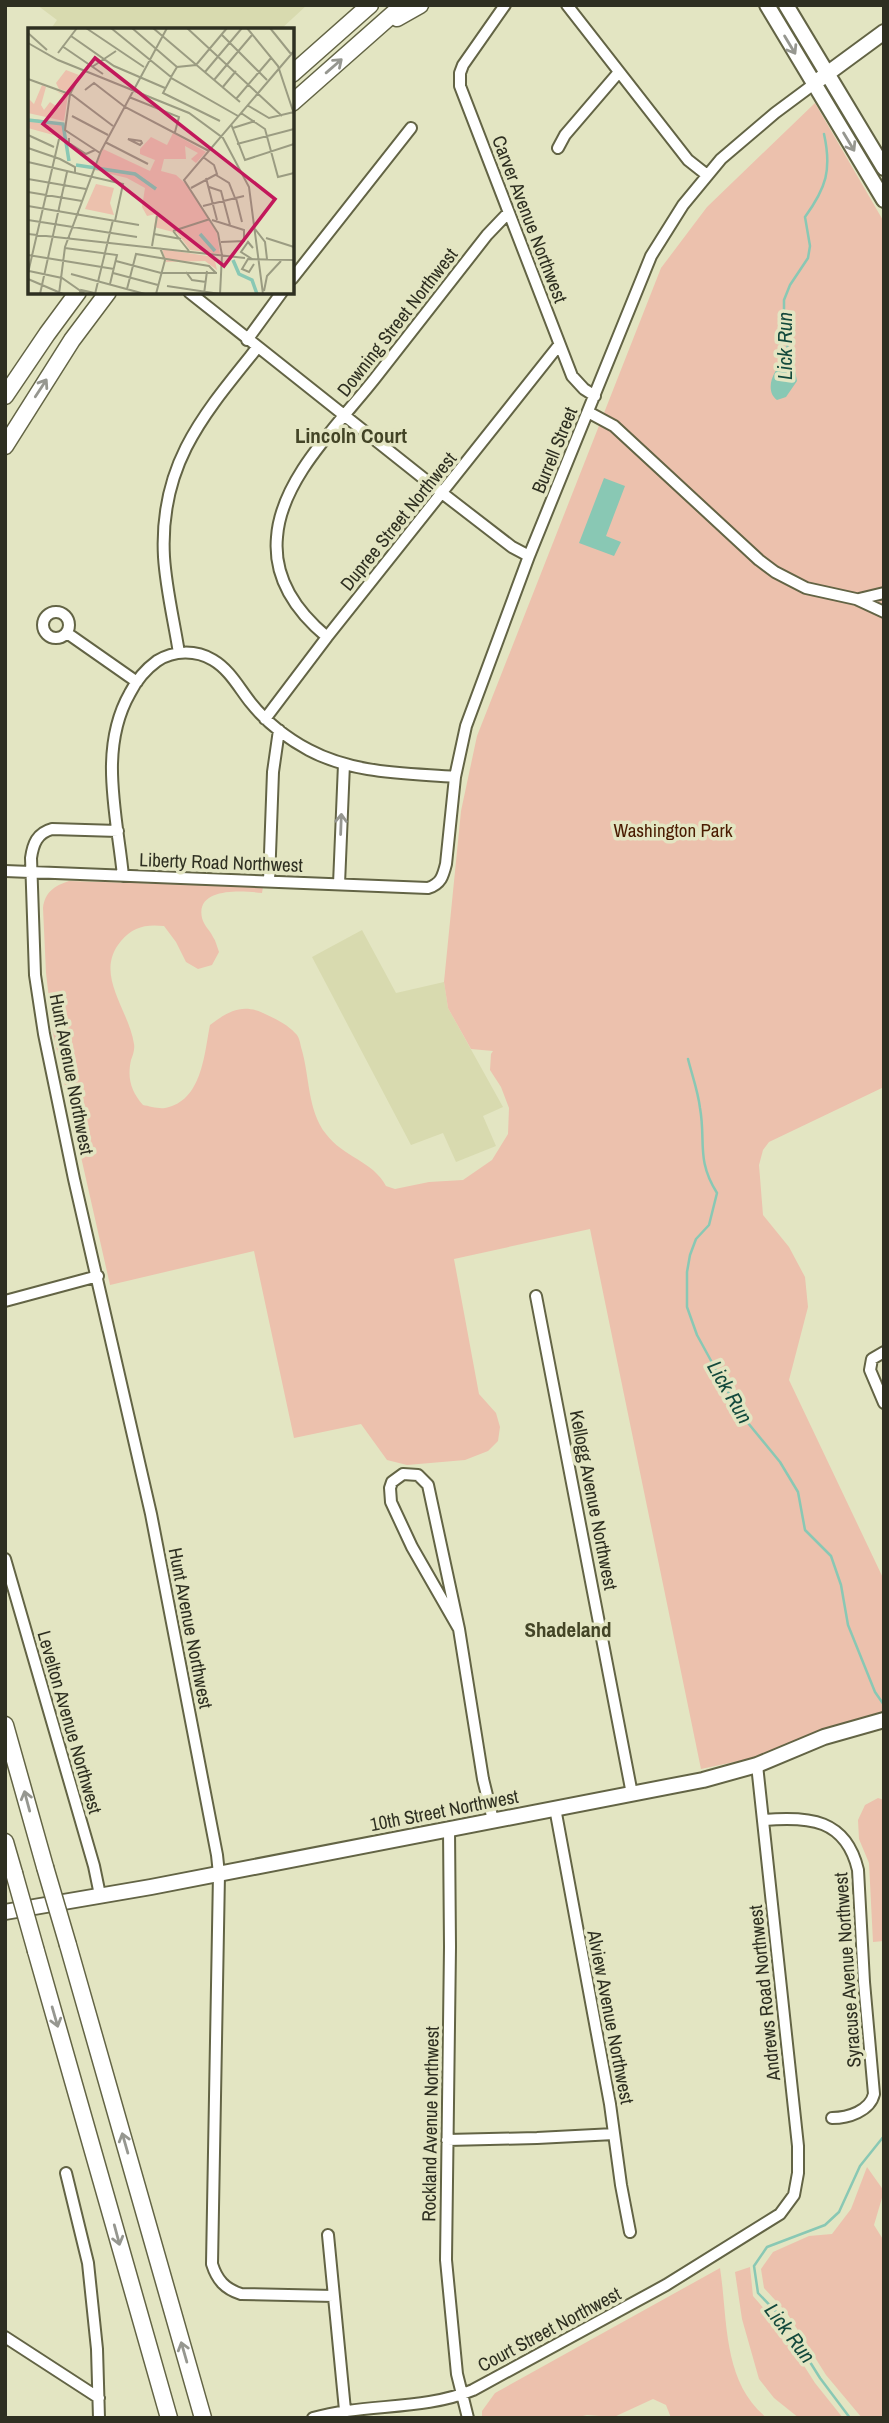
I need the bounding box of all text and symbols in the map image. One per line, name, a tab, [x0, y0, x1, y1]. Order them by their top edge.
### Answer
inset map	[28, 28, 294, 294]
one-way arrow	[784, 34, 798, 54]
one-way arrow	[325, 58, 343, 74]
street label: Carver Avenue Northwest	[486, 132, 574, 307]
one-way arrow	[842, 132, 856, 152]
street label: Downing Street Northwest	[331, 242, 464, 402]
water label: Lick Run	[770, 312, 799, 380]
one-way arrow	[33, 379, 48, 398]
street label: Burrell Street	[525, 402, 583, 497]
district label: Lincoln Court	[295, 421, 407, 450]
street label: Dupree Street Northwest	[334, 446, 462, 596]
one-way arrow	[335, 813, 348, 836]
park label: Washington Park	[614, 817, 733, 843]
street label: Liberty Road Northwest	[139, 846, 304, 878]
street label: Hunt Avenue Northwest	[44, 991, 100, 1157]
water label: Lick Run	[700, 1355, 760, 1429]
street label: Kellogg Avenue Northwest	[564, 1408, 624, 1593]
street label: Hunt Avenue Northwest	[163, 1545, 219, 1711]
district label: Shadeland	[524, 1615, 612, 1644]
street label: Levelton Avenue Northwest	[31, 1627, 109, 1817]
street label: 10th Street Northwest	[368, 1783, 521, 1837]
one-way arrow	[20, 1791, 33, 1813]
street label: Syracuse Avenue Northwest	[827, 1871, 867, 2068]
street label: Andrews Road Northwest	[742, 1903, 786, 2083]
street label: Alview Avenue Northwest	[581, 1927, 641, 2107]
one-way arrow	[49, 2005, 62, 2027]
street label: Rockland Avenue Northwest	[415, 2025, 445, 2222]
one-way arrow	[117, 2132, 130, 2154]
one-way arrow	[112, 2224, 125, 2246]
street label: Court Street Northwest	[473, 2280, 626, 2378]
water label: Lick Run	[758, 2297, 822, 2369]
one-way arrow	[176, 2341, 189, 2363]

